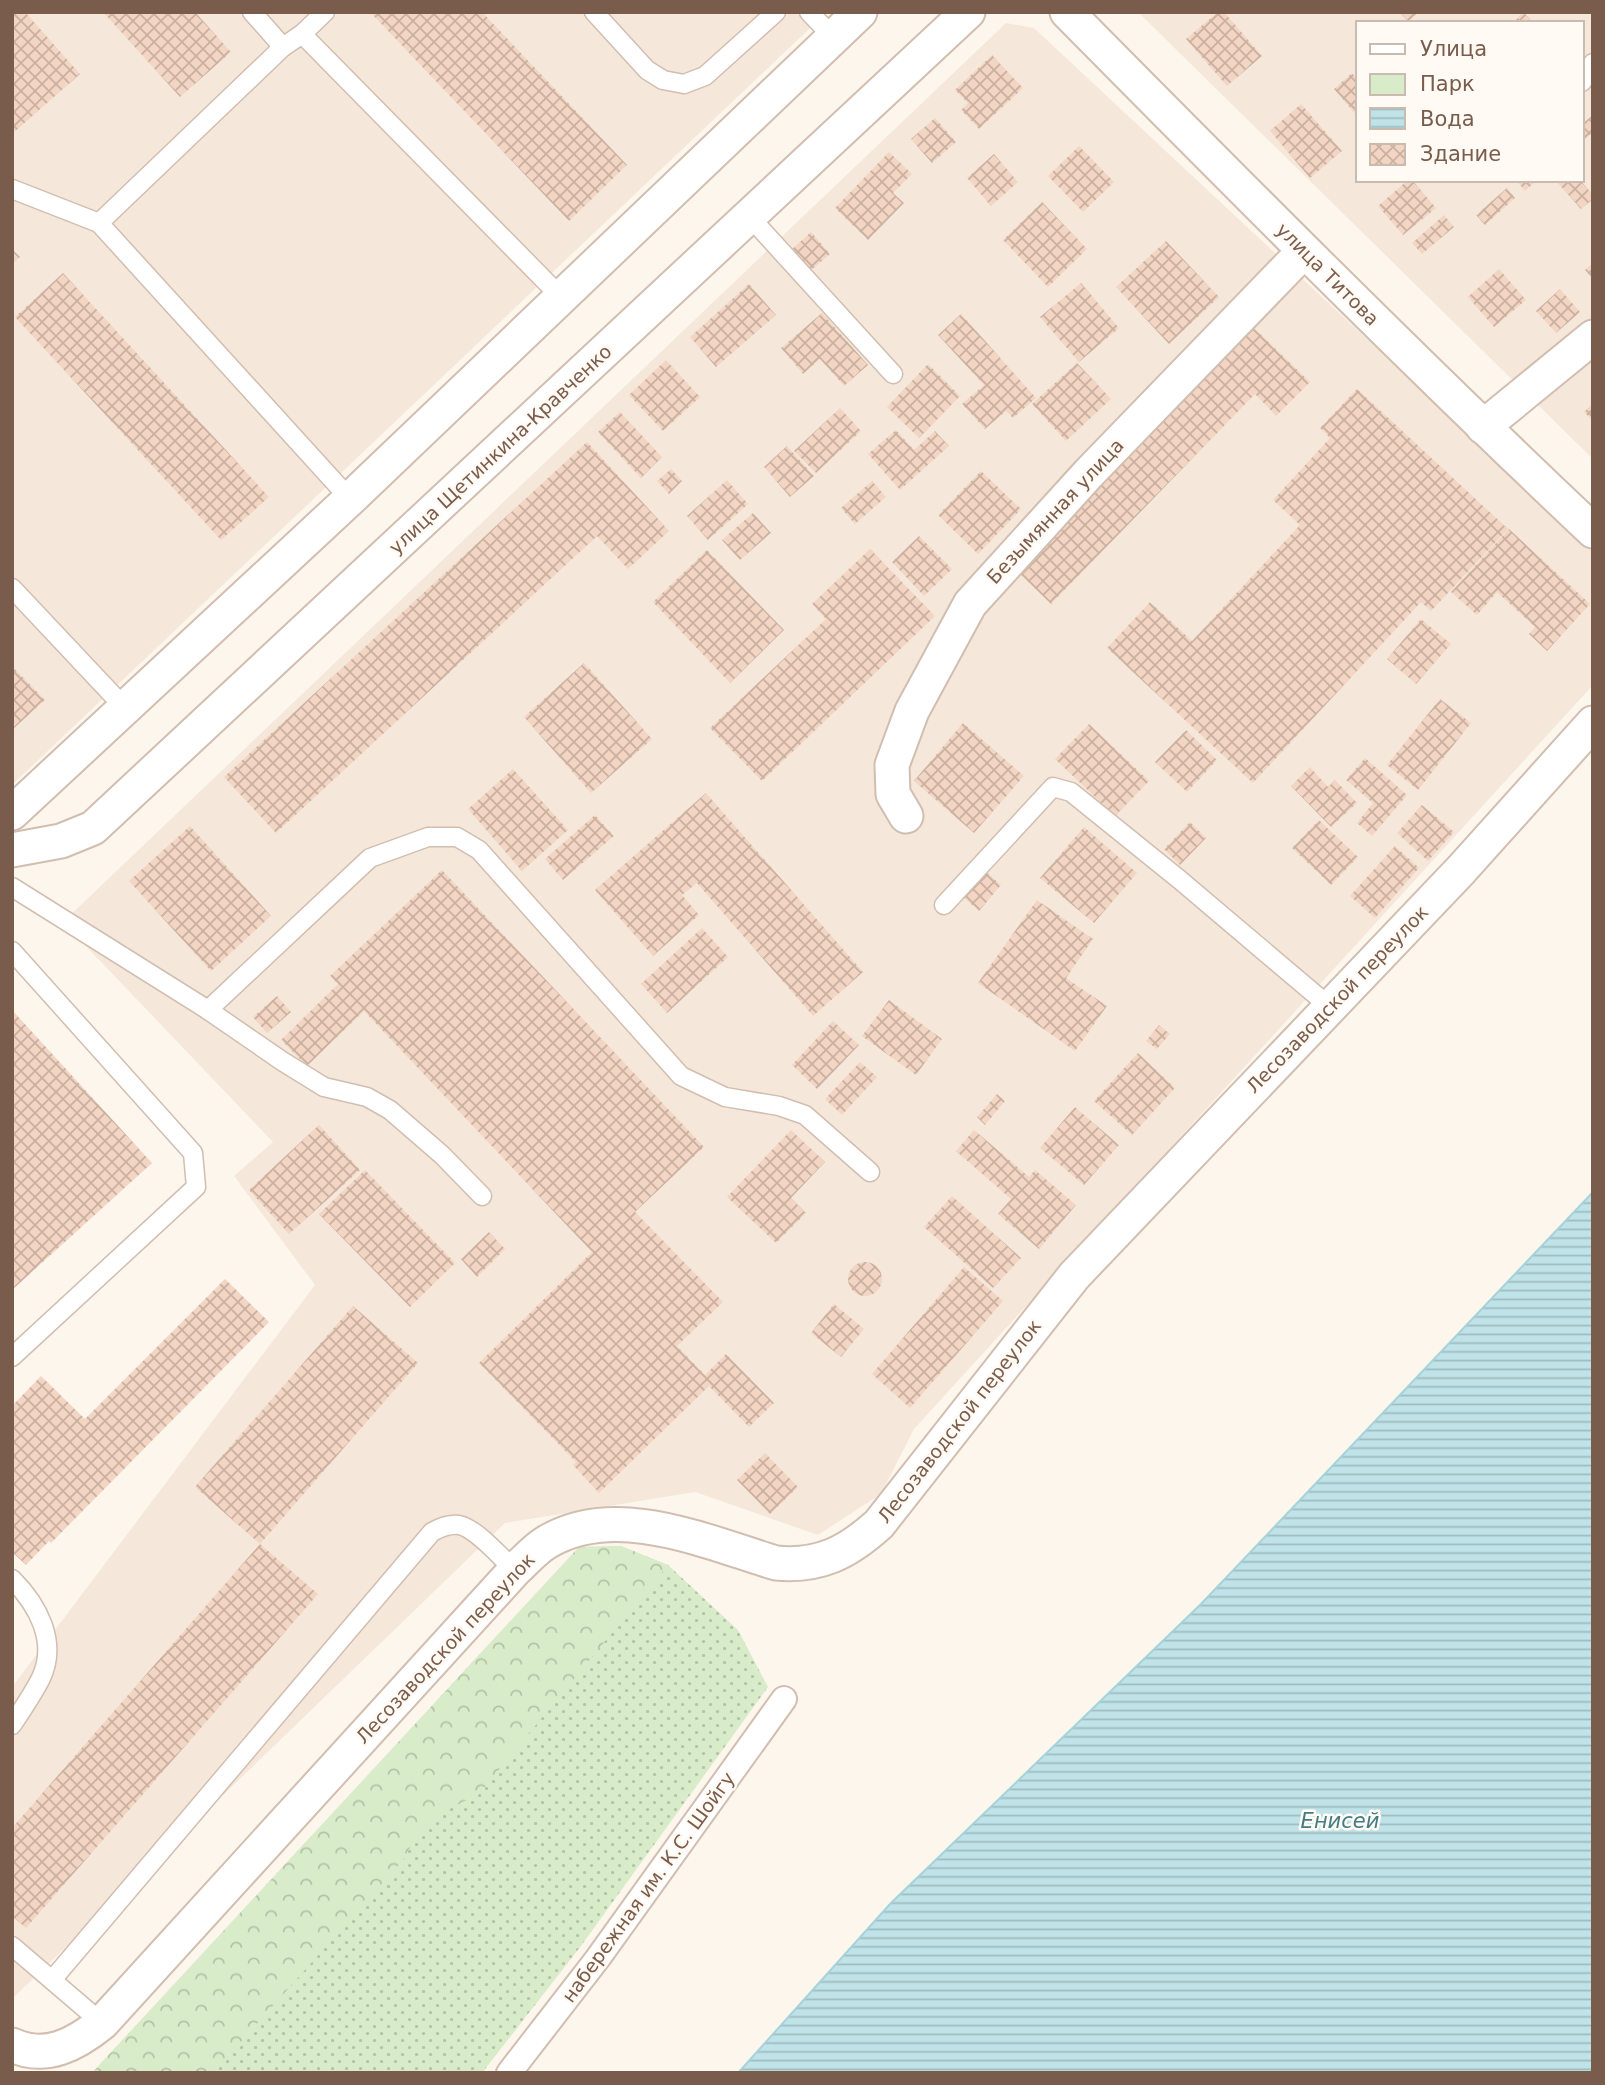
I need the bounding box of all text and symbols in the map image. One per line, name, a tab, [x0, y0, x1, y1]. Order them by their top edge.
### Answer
legend	[1356, 21, 1584, 182]
text: Улица	[1420, 37, 1487, 61]
text: Парк	[1420, 72, 1475, 96]
text: Вода	[1420, 107, 1475, 131]
text: Здание	[1420, 142, 1501, 166]
street label: улица Титова	[1272, 218, 1384, 330]
street label: улица Щетинкина-Кравченко	[384, 340, 616, 558]
street label: Безымянная улица	[982, 434, 1128, 588]
street label: Лесозаводской переулок	[1242, 901, 1432, 1097]
street label: Лесозаводской переулок	[873, 1315, 1045, 1527]
street label: Лесозаводской переулок	[351, 1548, 539, 1748]
street label: набережная им. К.С. Шойгу	[557, 1768, 739, 2006]
water label: Енисей	[1301, 1809, 1379, 1833]

